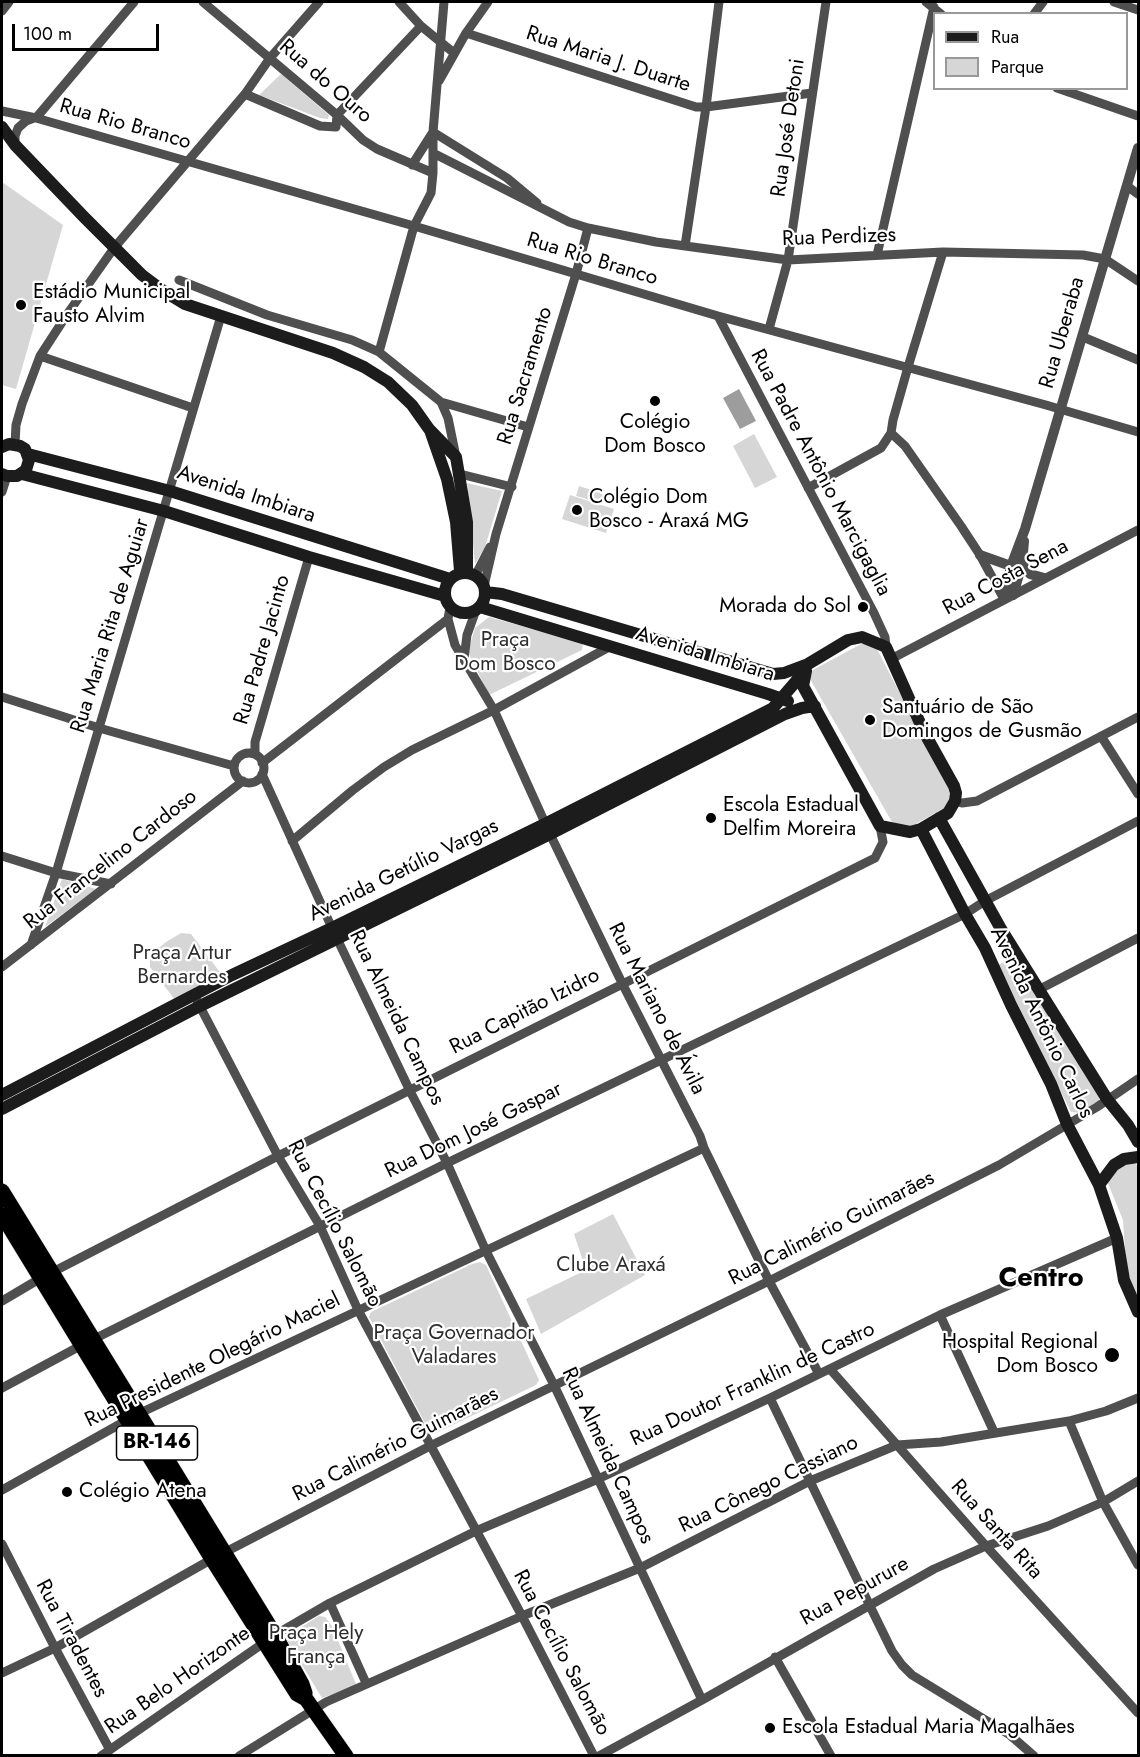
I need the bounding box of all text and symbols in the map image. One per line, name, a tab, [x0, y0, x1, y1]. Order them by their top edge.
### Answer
scale bar	[15, 12, 162, 50]
legend	[933, 12, 1128, 90]
text: 100 m	[23, 21, 72, 47]
street label: Rua Maria J. Duarte	[523, 22, 693, 98]
text: Rua	[991, 24, 1019, 50]
street label: Rua do Ouro	[273, 35, 377, 129]
text: Parque	[991, 54, 1044, 80]
street label: Rua José Detoni	[767, 57, 811, 199]
street label: Rua Rio Branco	[56, 94, 194, 156]
street label: Rua Perdizes	[782, 223, 896, 253]
street label: Rua Rio Branco	[523, 228, 661, 292]
street label: Rua Uberaba	[1035, 274, 1091, 392]
place label: Estádio Municipal Fausto Alvim	[33, 280, 190, 330]
marker: Estádio Municipal Fausto Alvim	[14, 298, 28, 312]
street label: Rua Sacramento	[493, 304, 559, 448]
street label: Rua Padre Antônio Marcigaglia	[744, 345, 896, 601]
marker: Colégio Dom Bosco	[648, 394, 662, 408]
place label: Colégio Dom Bosco	[604, 410, 706, 460]
street label: Avenida Imbiara	[174, 461, 318, 529]
place label: Colégio Dom Bosco - Araxá MG	[589, 485, 749, 535]
marker: Colégio Dom Bosco - Araxá MG	[570, 503, 584, 517]
street label: Rua Maria Rita de Aguiar	[66, 516, 156, 736]
street label: Rua Costa Sena	[939, 534, 1073, 622]
street label: Rua Padre Jacinto	[230, 572, 296, 728]
place label: Morada do Sol	[719, 594, 851, 620]
marker: Morada do Sol	[856, 600, 870, 614]
street label: Avenida Imbiara	[633, 622, 777, 688]
park label: Praça Dom Bosco	[454, 628, 556, 678]
place label: Santuário de São Domingos de Gusmão	[882, 695, 1082, 745]
marker: Santuário de São Domingos de Gusmão	[863, 713, 877, 727]
street label: Rua Francelino Cardoso	[19, 785, 203, 935]
place label: Escola Estadual Delfim Moreira	[723, 793, 859, 843]
marker: Escola Estadual Delfim Moreira	[704, 811, 718, 825]
street label: Avenida Getúlio Vargas	[305, 814, 503, 928]
street label: Rua Mariano de Ávila	[602, 919, 710, 1099]
street label: Avenida Antônio Carlos	[984, 923, 1098, 1123]
street label: Rua Almeida Campos	[343, 926, 449, 1110]
park label: Praça Artur Bernardes	[132, 941, 232, 991]
street label: Rua Capitão Izidro	[446, 963, 604, 1061]
street label: Rua Dom José Gaspar	[381, 1077, 567, 1185]
street label: Rua Cecílio Salomão	[281, 1136, 387, 1312]
street label: Rua Calimério Guimarães	[725, 1166, 939, 1292]
park label: Clube Araxá	[556, 1253, 666, 1279]
district label: Centro	[998, 1263, 1084, 1295]
street label: Rua Presidente Olegário Maciel	[81, 1288, 345, 1434]
street label: Rua Doutor Franklin de Castro	[627, 1317, 879, 1453]
park label: Praça Governador Valadares	[374, 1321, 534, 1371]
place label: Hospital Regional Dom Bosco	[942, 1330, 1098, 1380]
marker: Hospital Regional Dom Bosco	[1103, 1346, 1121, 1364]
street label: Rua Almeida Campos	[555, 1364, 659, 1548]
street label: Rua Calimério Guimarães	[289, 1382, 503, 1508]
road number: BR-146	[116, 1426, 198, 1460]
street label: Rua Cônego Cassiano	[675, 1431, 863, 1539]
street label: Rua Santa Rita	[945, 1475, 1047, 1585]
place label: Colégio Atena	[79, 1479, 207, 1505]
marker: Colégio Atena	[60, 1485, 74, 1499]
street label: Rua Pepurure	[796, 1552, 914, 1632]
street label: Rua Cecílio Salomão	[507, 1566, 615, 1740]
street label: Rua Tiradentes	[29, 1576, 113, 1702]
park label: Praça Hely França	[269, 1621, 363, 1671]
street label: Rua Belo Horizonte	[101, 1622, 255, 1740]
place label: Escola Estadual Maria Magalhães	[782, 1715, 1075, 1741]
marker: Escola Estadual Maria Magalhães	[763, 1721, 777, 1735]

